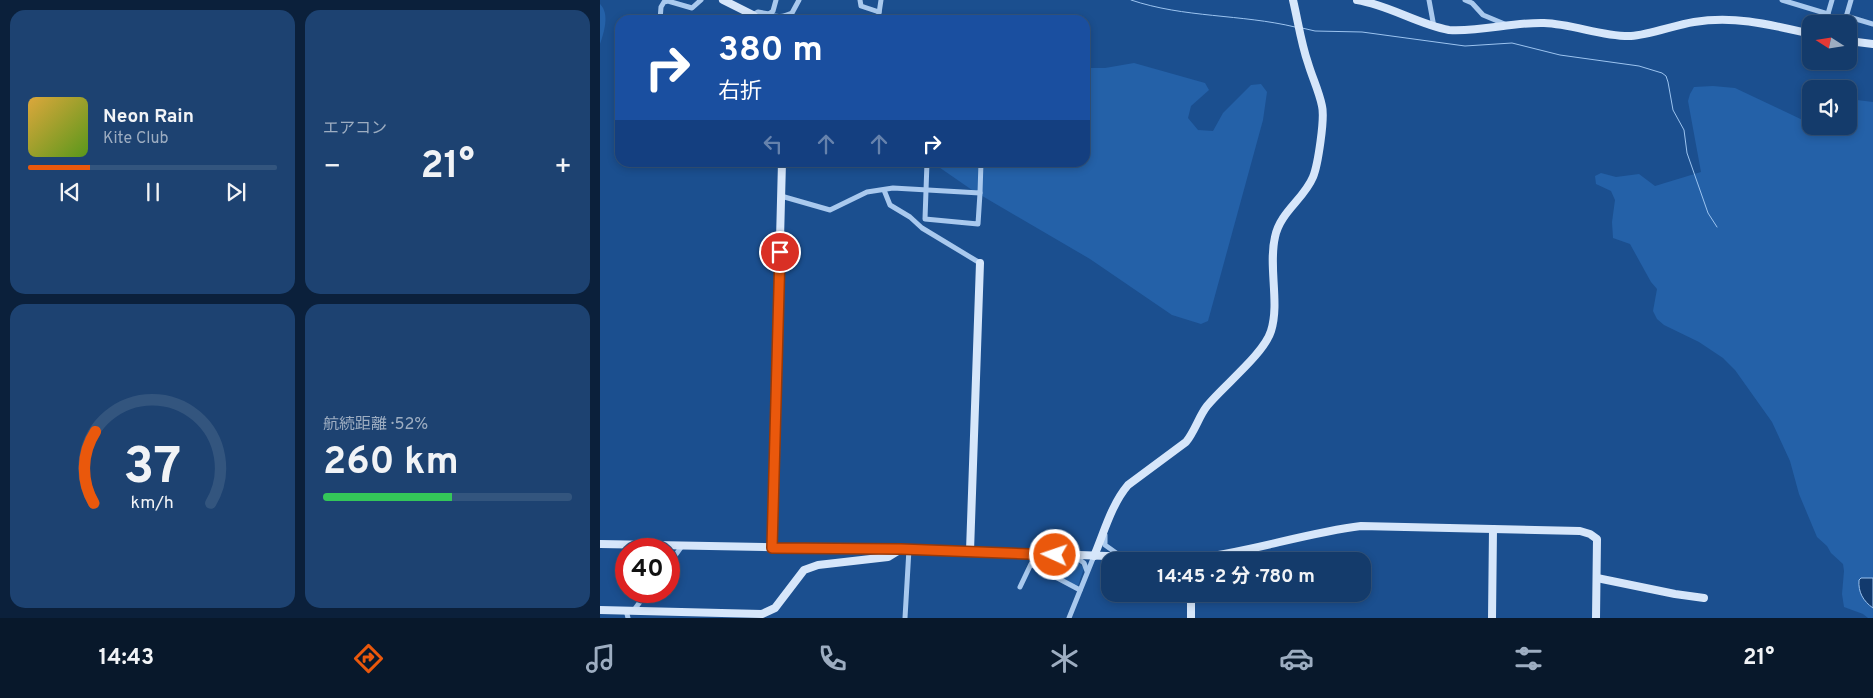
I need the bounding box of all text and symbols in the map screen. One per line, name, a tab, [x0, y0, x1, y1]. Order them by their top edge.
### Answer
north arrow	[1802, 15, 1858, 70]
map controls	[1802, 15, 1857, 135]
text: 380 m	[718, 29, 823, 73]
icon: right	[635, 35, 700, 100]
text: 右折	[718, 79, 762, 106]
button: sound	[1802, 80, 1857, 135]
text: Neon Rain	[103, 105, 194, 129]
text: エアコン	[323, 119, 387, 139]
text: Kite Club	[103, 129, 168, 149]
icon: left	[759, 130, 787, 158]
icon: ahead	[812, 130, 840, 158]
icon: ahead	[865, 130, 893, 158]
icon: right	[918, 130, 946, 158]
text: 21°	[420, 143, 475, 192]
text: −	[323, 150, 341, 186]
text: +	[554, 150, 572, 186]
icon: previous	[56, 178, 84, 206]
icon: pause	[139, 178, 167, 206]
icon: next	[222, 178, 250, 206]
pin	[759, 231, 801, 273]
icon: arrive	[766, 238, 794, 266]
text: 航続距離 · 52%	[323, 415, 428, 435]
text: 37	[123, 436, 182, 502]
text: 260 km	[323, 439, 459, 488]
text: km/h	[131, 492, 174, 515]
position arrow	[1028, 528, 1080, 580]
speed limit sign: 40	[615, 538, 680, 603]
text: 14:45 · 2 分 · 780 m	[1157, 565, 1315, 589]
icon: directions	[351, 641, 386, 676]
icon: music	[583, 641, 618, 676]
icon: phone	[815, 641, 850, 676]
icon: climate	[1047, 641, 1082, 676]
icon: car	[1279, 641, 1314, 676]
icon: filters	[1511, 641, 1546, 676]
text: 14:43	[98, 645, 154, 672]
text: 21°	[1743, 645, 1774, 672]

